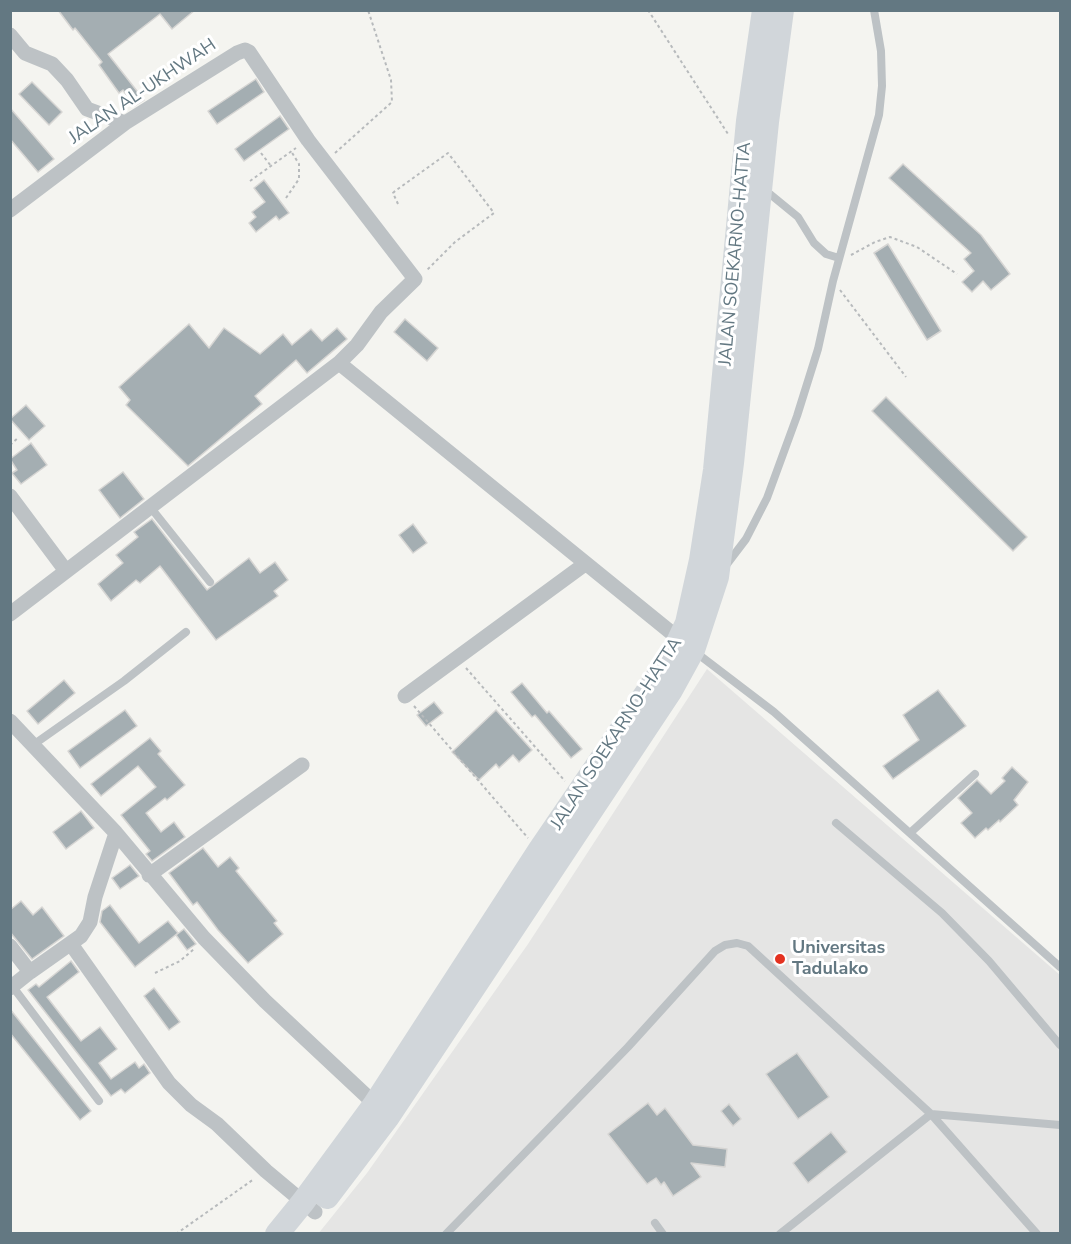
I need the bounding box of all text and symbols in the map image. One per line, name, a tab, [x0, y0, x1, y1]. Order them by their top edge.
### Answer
street label: JALAN AL-UKHWAH	[65, 35, 221, 149]
street label: JALAN SOEKARNO-HATTA	[715, 141, 757, 367]
street label: JALAN SOEKARNO-HATTA	[547, 634, 687, 834]
place label: Universitas Tadulako	[792, 938, 885, 980]
marker: Universitas Tadulako	[773, 952, 787, 966]

